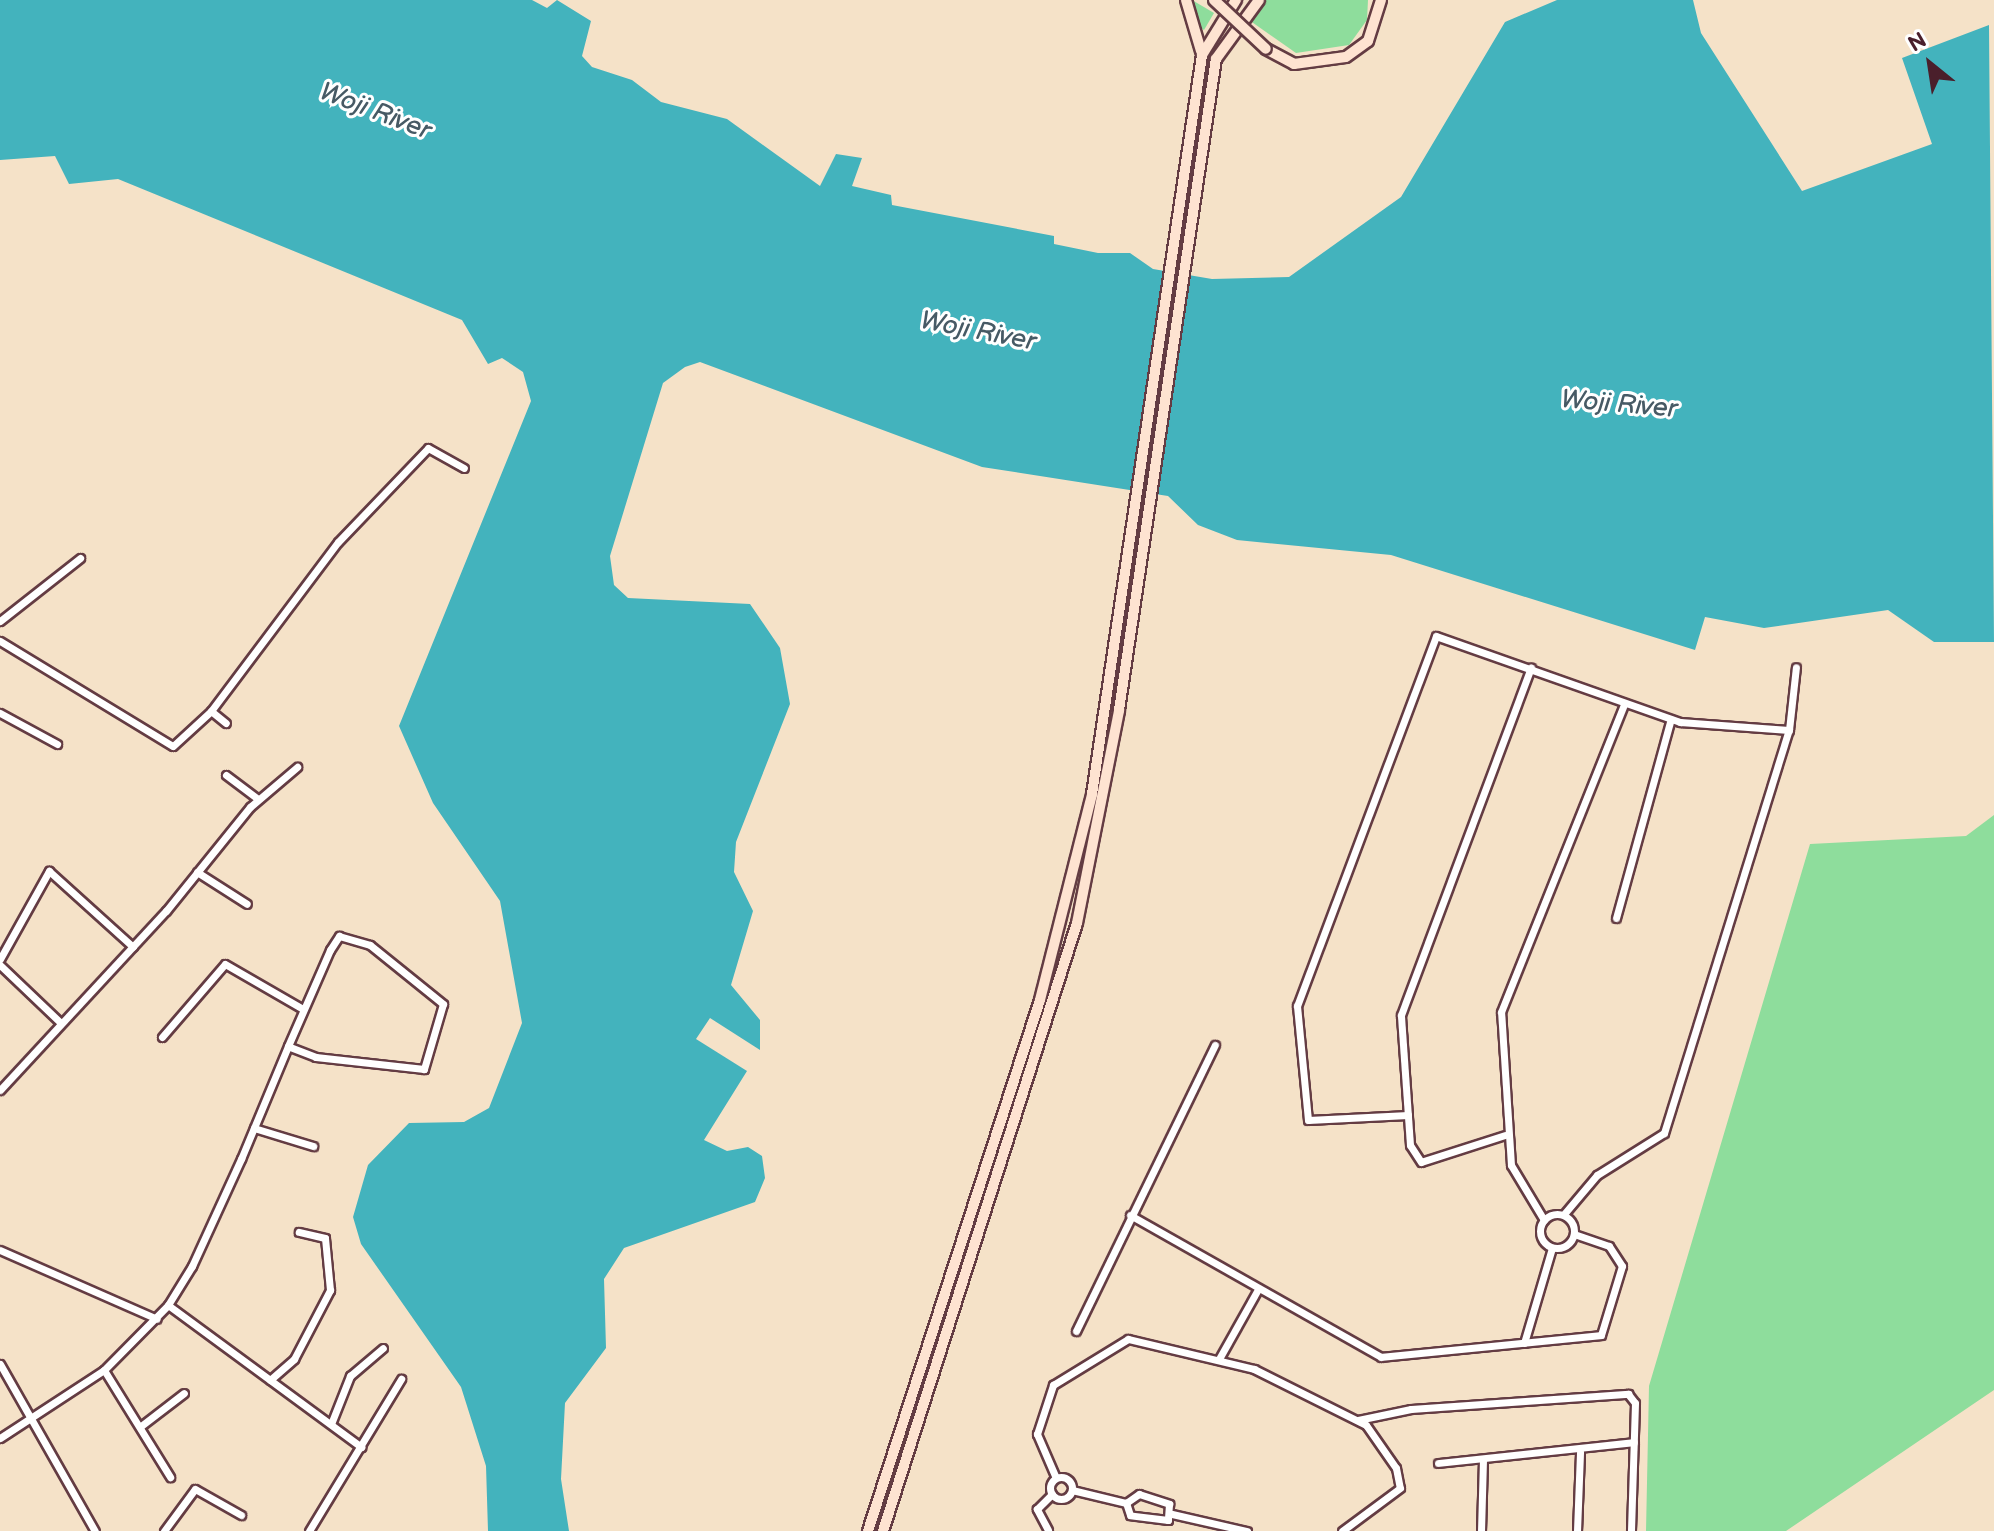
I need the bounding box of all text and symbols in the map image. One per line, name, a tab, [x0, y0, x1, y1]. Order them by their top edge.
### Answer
north arrow	[1890, 24, 1970, 104]
text: N	[1904, 27, 1932, 59]
water label: Woji River	[315, 77, 435, 147]
water label: Woji River	[918, 306, 1038, 358]
water label: Woji River	[1560, 384, 1678, 426]

